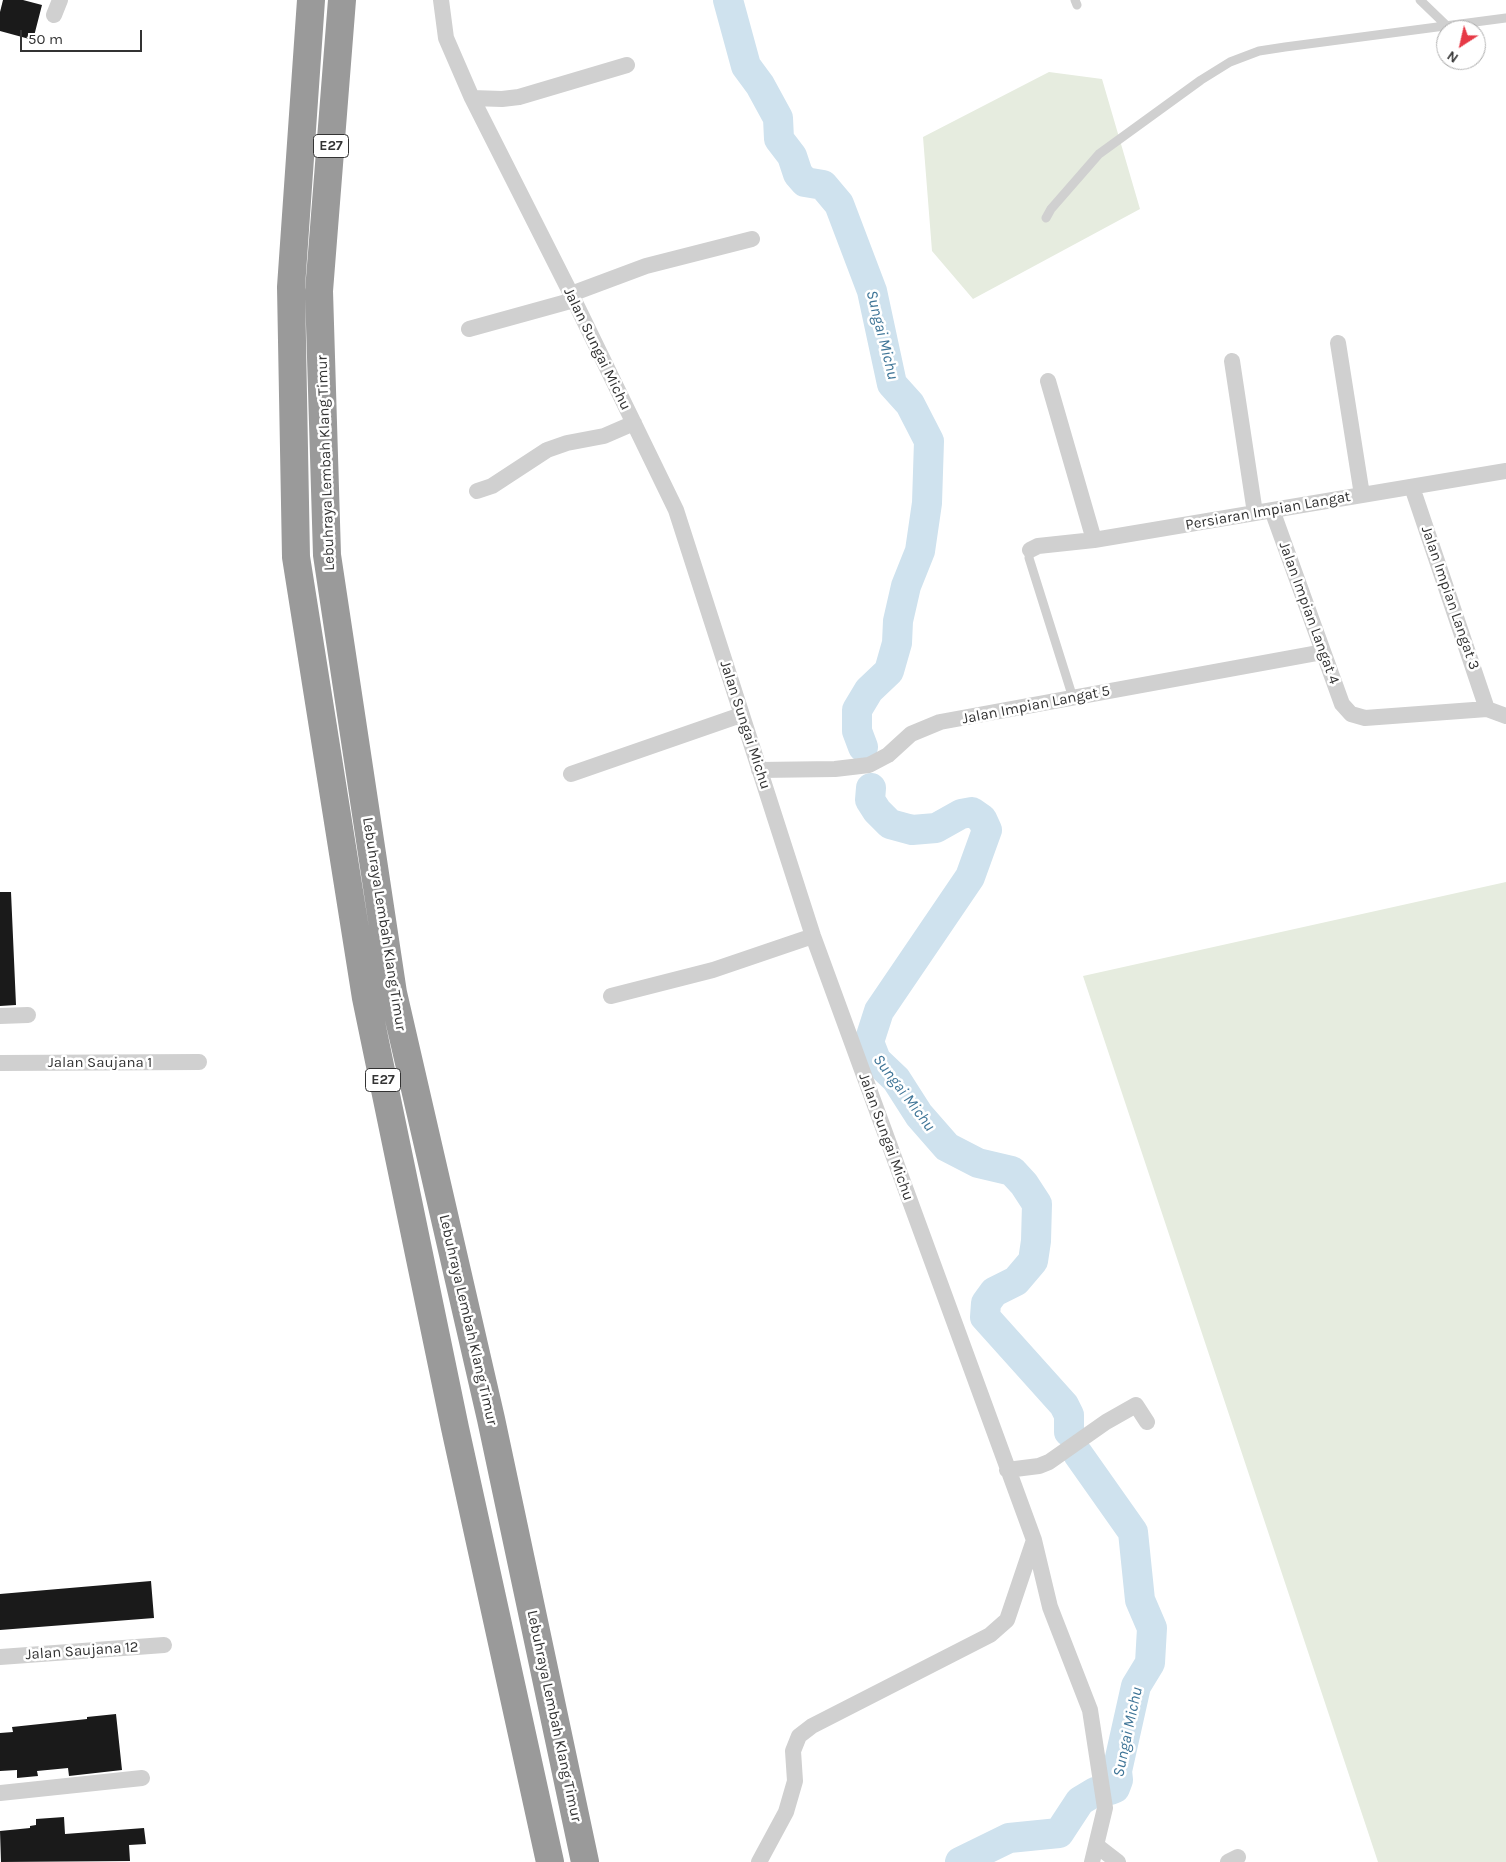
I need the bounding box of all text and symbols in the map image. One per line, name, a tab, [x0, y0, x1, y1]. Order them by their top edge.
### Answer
scale bar	[22, 20, 145, 52]
north arrow	[1436, 20, 1486, 70]
text: 50 m	[28, 30, 63, 48]
text: N	[1444, 47, 1462, 67]
road number: E27	[314, 134, 348, 158]
street label: Jalan Sungai Michu	[559, 285, 635, 413]
water label: Sungai Michu	[862, 288, 902, 382]
street label: Lebuhraya Lembah Klang Timur	[313, 355, 339, 571]
street label: Persiaran Impian Langat	[1184, 488, 1352, 534]
street label: Jalan Impian Langat 3	[1417, 524, 1483, 672]
street label: Jalan Impian Langat 4	[1275, 539, 1343, 687]
street label: Jalan Sungai Michu	[716, 658, 774, 792]
street label: Jalan Impian Langat 5	[960, 682, 1112, 728]
street label: Lebuhraya Lembah Klang Timur	[358, 816, 410, 1032]
water label: Sungai Michu	[869, 1051, 939, 1135]
street label: Jalan Saujana 1	[48, 1054, 152, 1072]
road number: E27	[366, 1068, 400, 1092]
street label: Jalan Sungai Michu	[855, 1071, 917, 1203]
street label: Lebuhraya Lembah Klang Timur	[435, 1213, 501, 1427]
street label: Lebuhraya Lembah Klang Timur	[523, 1609, 585, 1823]
street label: Jalan Saujana 12	[25, 1638, 139, 1664]
water label: Sungai Michu	[1109, 1685, 1147, 1779]

